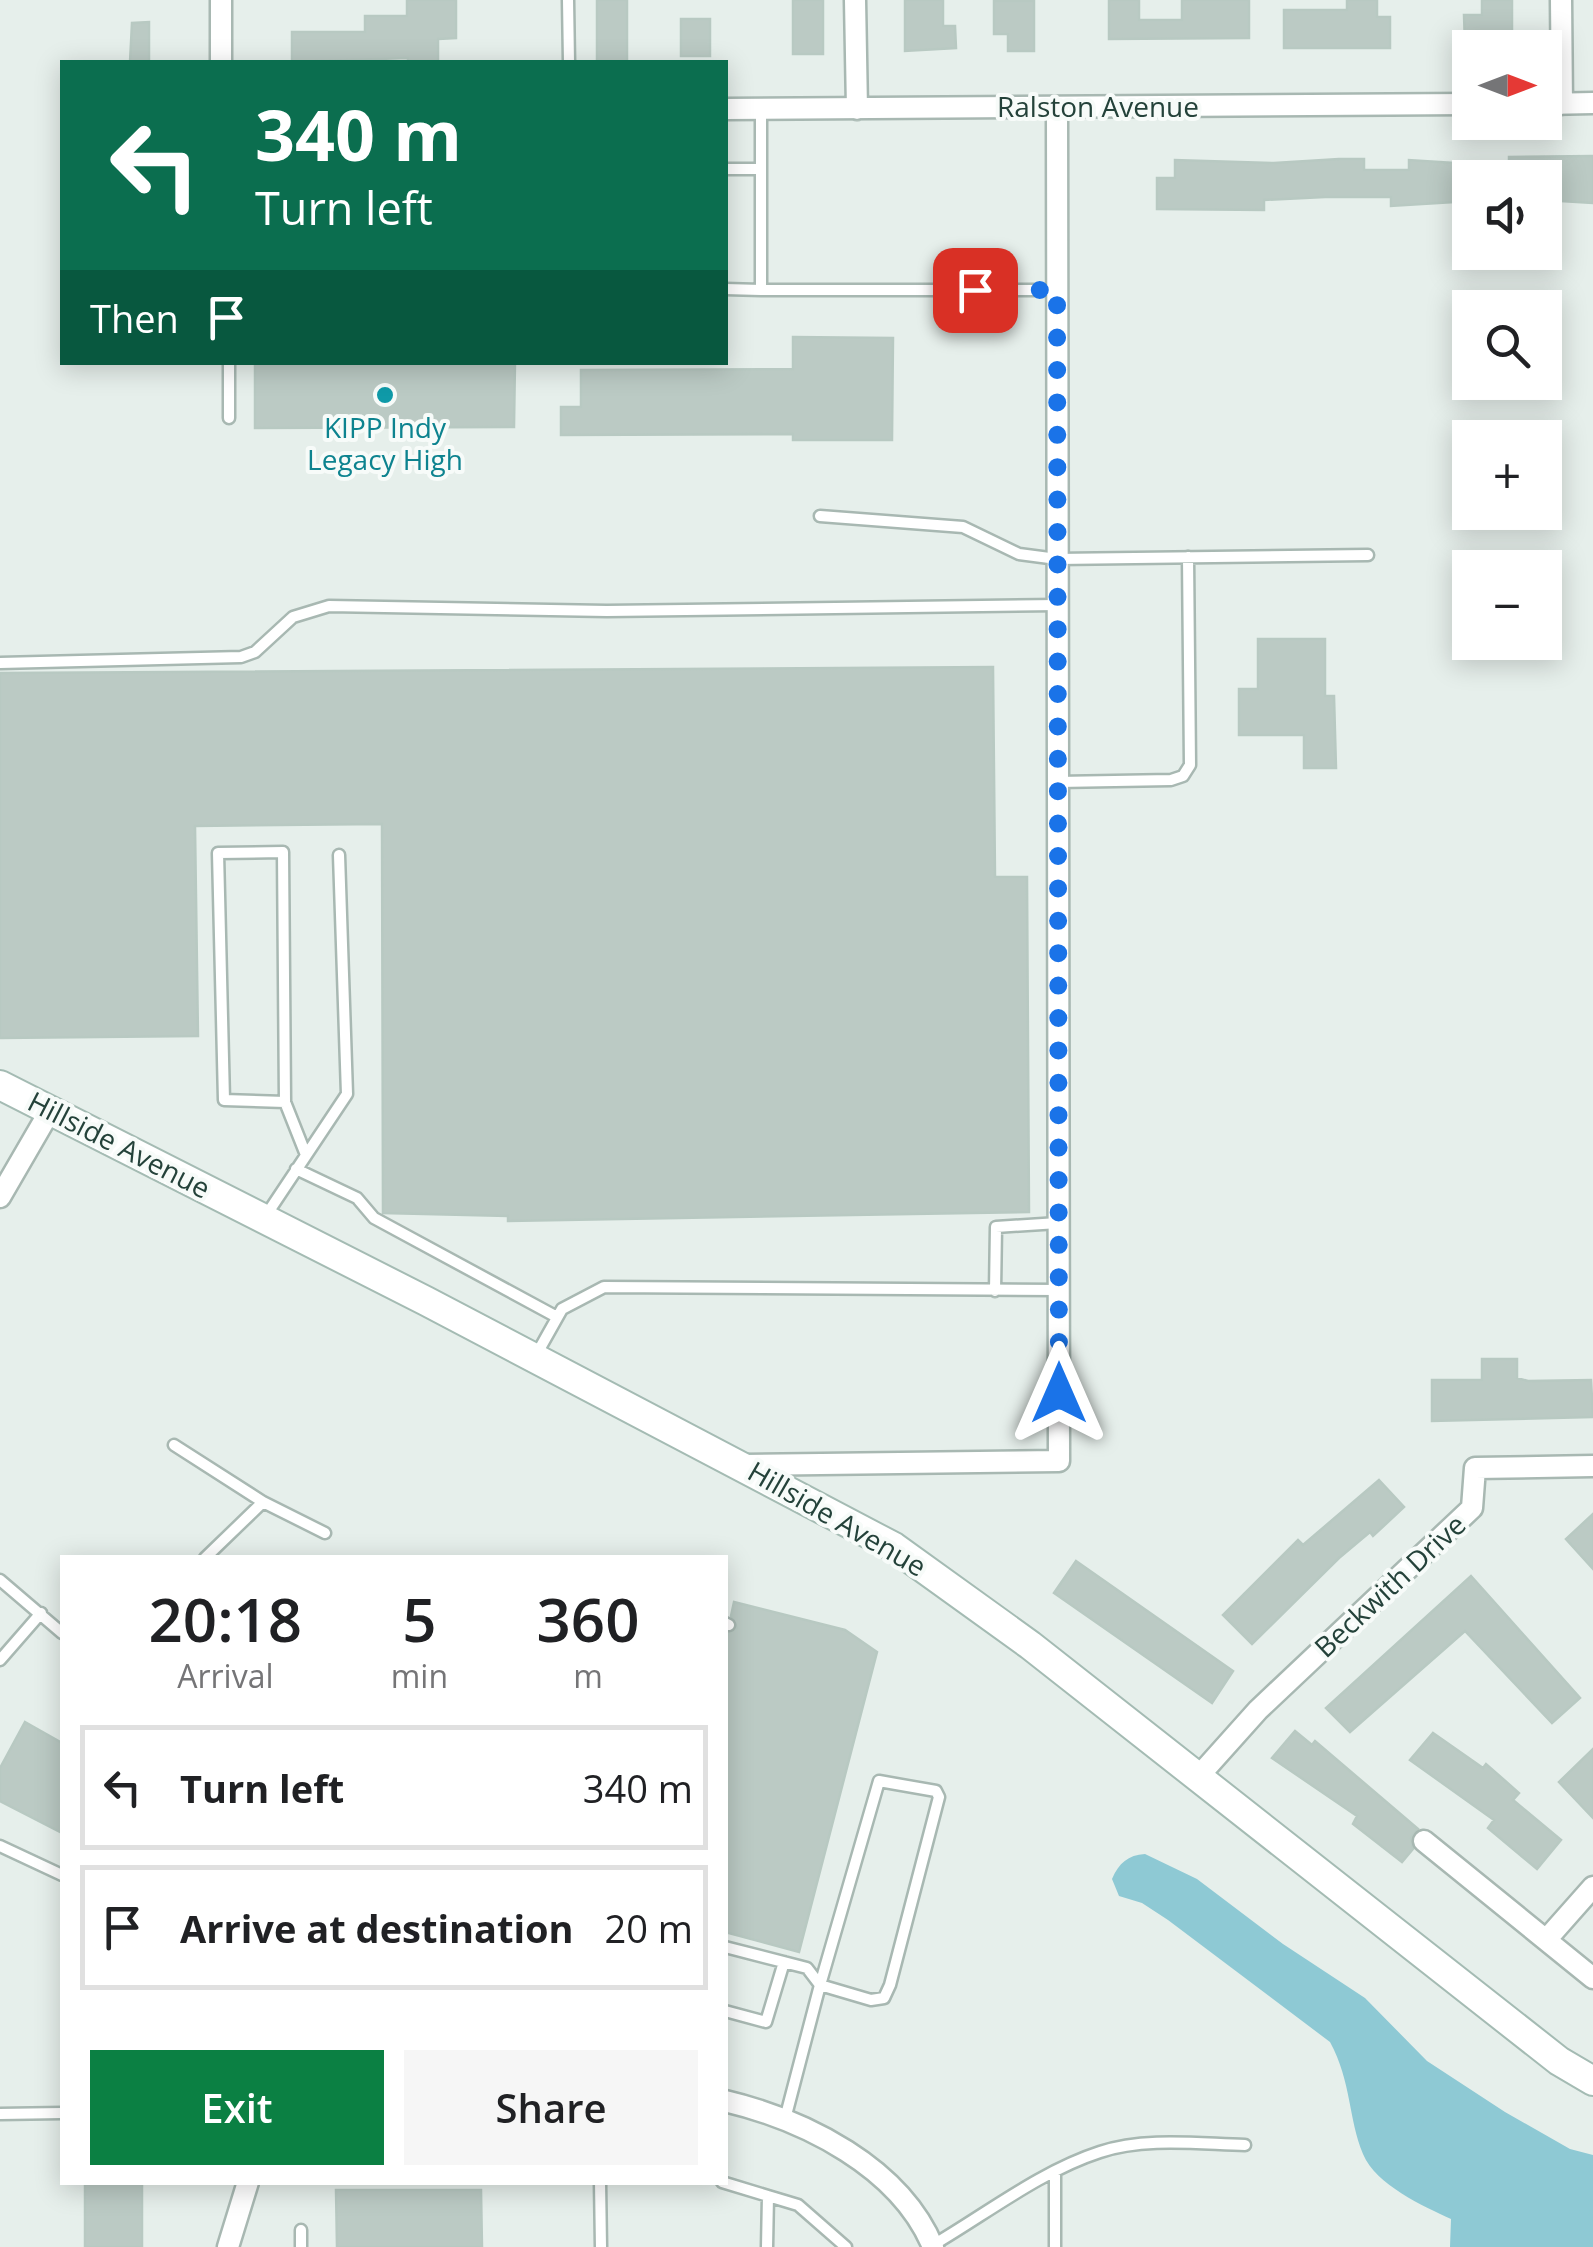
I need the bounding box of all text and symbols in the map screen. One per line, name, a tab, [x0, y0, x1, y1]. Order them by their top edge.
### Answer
north arrow	[1452, 30, 1562, 140]
map controls	[1452, 30, 1562, 660]
text: 340 m	[255, 86, 462, 182]
street label: Ralston Avenue	[997, 87, 1199, 125]
icon: left	[90, 100, 220, 230]
button: sound	[1452, 160, 1562, 270]
text: Turn left	[255, 177, 433, 238]
pin	[933, 248, 1018, 333]
icon: arrive	[948, 263, 1003, 318]
icon: arrive	[199, 290, 254, 345]
button: search	[1452, 290, 1562, 400]
text: Then	[90, 292, 179, 344]
marker: KIPP Indy Legacy High	[374, 384, 396, 406]
place label: KIPP Indy Legacy High	[307, 408, 463, 478]
button: +	[1452, 420, 1562, 530]
button: −	[1452, 550, 1562, 660]
street label: Hillside Avenue	[22, 1082, 217, 1206]
position arrow	[1007, 1341, 1111, 1445]
street label: Hillside Avenue	[741, 1452, 934, 1585]
street label: Beckwith Drive	[1306, 1505, 1473, 1665]
text: 20:18	[149, 1578, 302, 1660]
text: 5	[402, 1578, 437, 1660]
text: 360	[537, 1578, 639, 1660]
text: Arrival	[177, 1654, 274, 1697]
text: min	[391, 1654, 448, 1697]
text: m	[573, 1654, 603, 1697]
icon: left	[95, 1760, 150, 1815]
text: Turn left	[180, 1762, 344, 1814]
text: 340 m	[583, 1762, 693, 1814]
icon: arrive	[95, 1900, 150, 1955]
text: Arrive at destination	[180, 1902, 574, 1954]
text: 20 m	[604, 1902, 693, 1954]
button: Exit	[90, 2050, 384, 2165]
button: Share	[404, 2050, 698, 2165]

